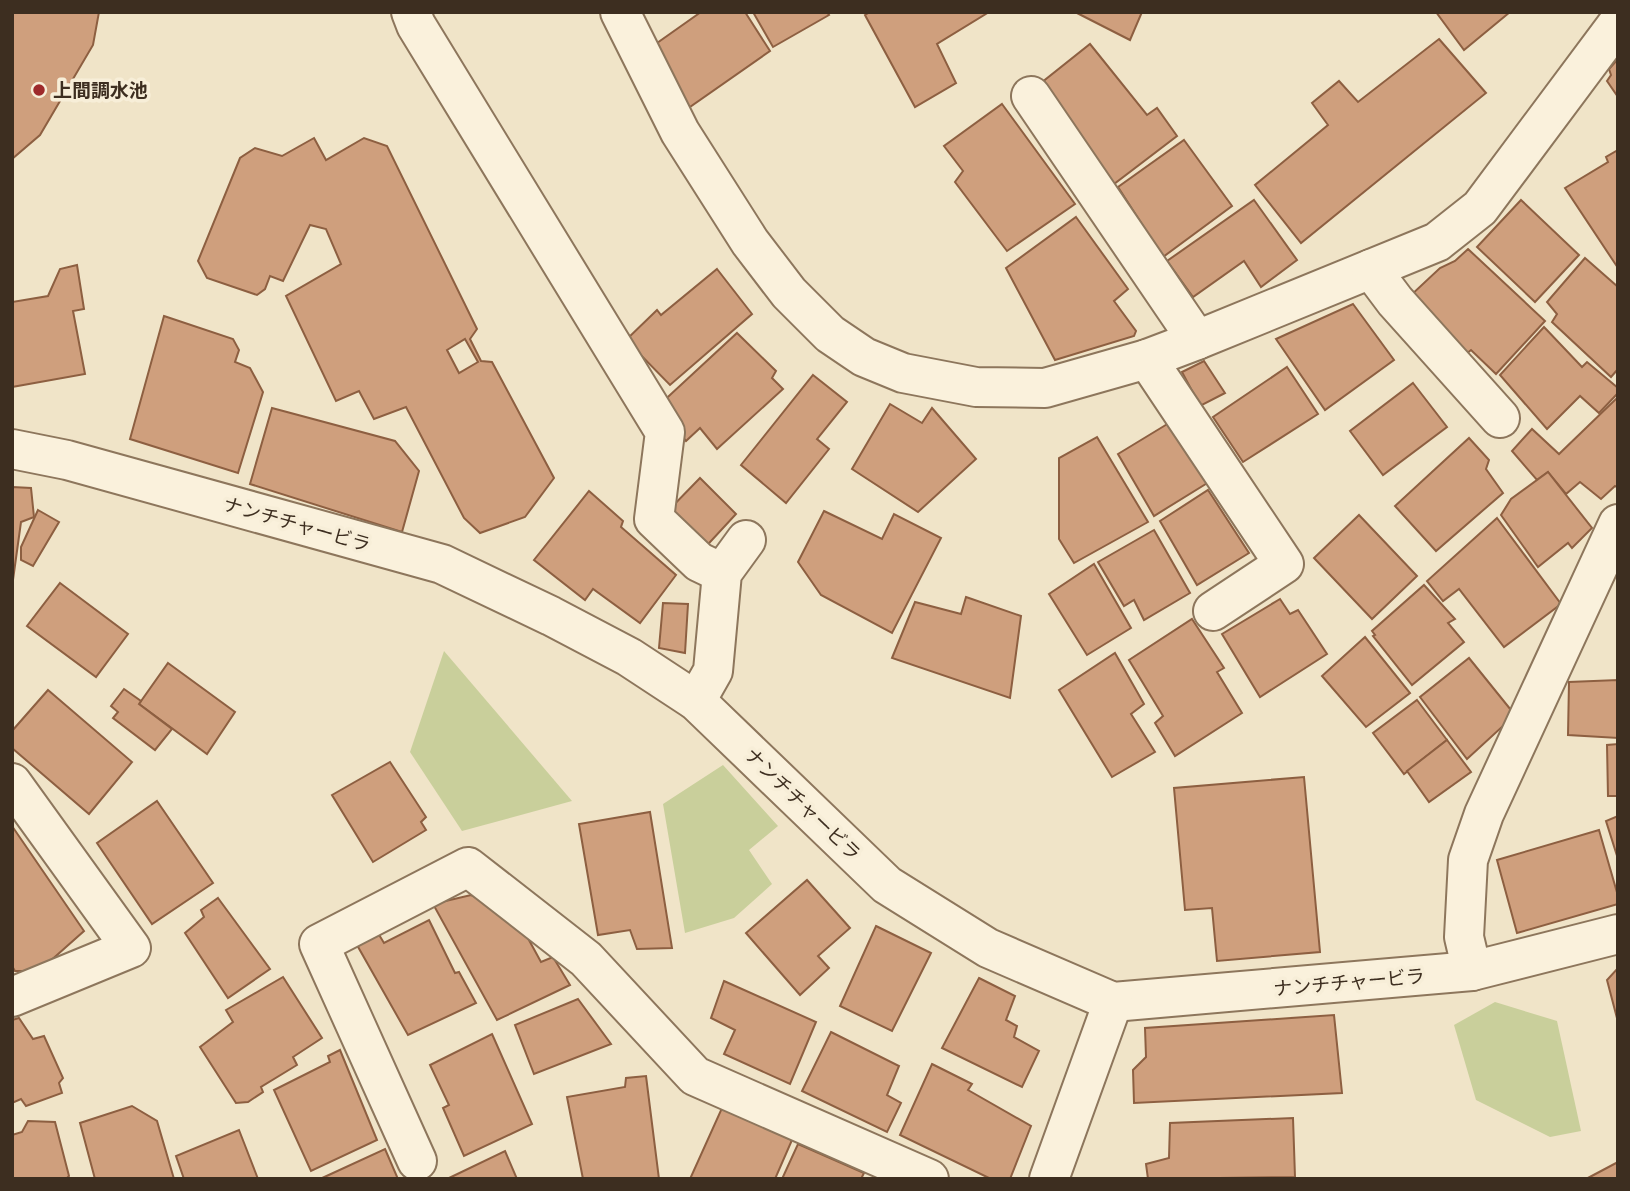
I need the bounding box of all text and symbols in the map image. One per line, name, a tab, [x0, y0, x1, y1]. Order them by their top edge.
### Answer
place label: 上間調水池	[53, 75, 148, 102]
marker: 上間調水池	[31, 82, 47, 98]
street label: ナンチチャービラ	[221, 489, 374, 556]
street label: ナンチチャービラ	[740, 740, 868, 865]
street label: ナンチチャービラ	[1272, 960, 1426, 1001]

